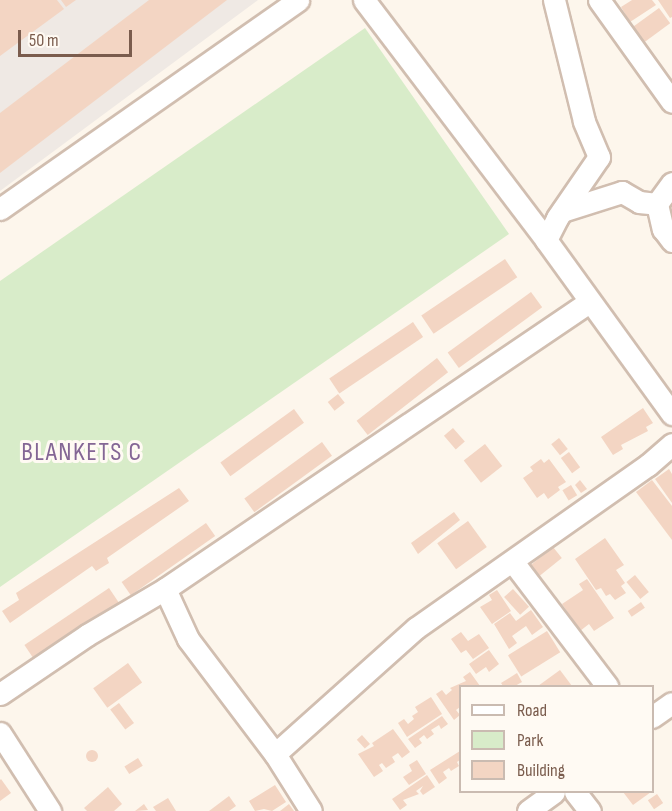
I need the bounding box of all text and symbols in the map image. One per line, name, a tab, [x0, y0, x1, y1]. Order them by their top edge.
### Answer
scale bar	[21, 18, 135, 56]
text: 50 m	[29, 30, 59, 51]
district label: BLANKETS C	[21, 437, 143, 469]
legend	[459, 685, 654, 793]
text: Road	[517, 700, 547, 721]
text: Park	[517, 730, 543, 751]
text: Building	[517, 760, 565, 781]

